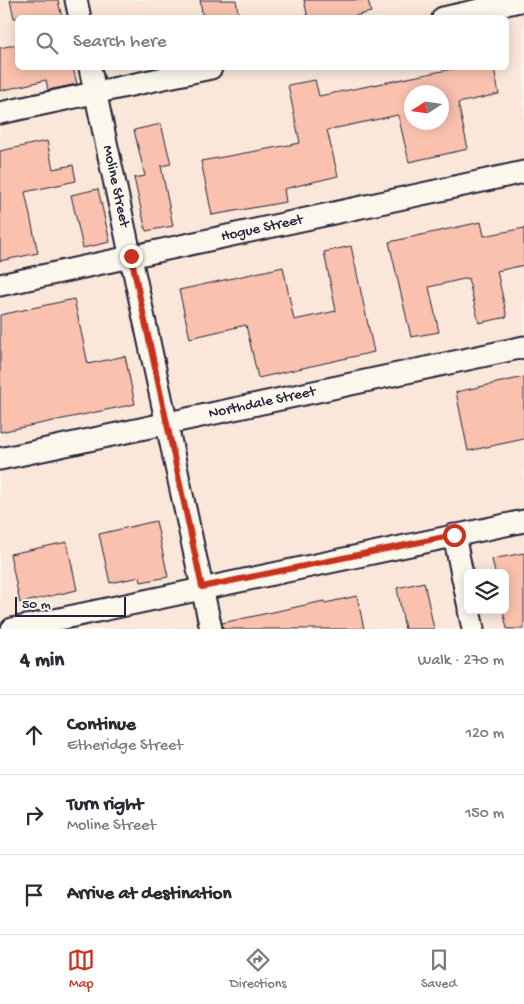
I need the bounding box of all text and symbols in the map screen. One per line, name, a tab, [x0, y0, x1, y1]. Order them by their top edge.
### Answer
search box	[15, 15, 509, 70]
icon: search	[33, 29, 61, 57]
text: Search here	[73, 31, 167, 54]
north arrow	[404, 85, 449, 130]
street label: Moline Street	[98, 144, 133, 231]
street label: Hogue Street	[219, 211, 306, 246]
route end	[120, 245, 143, 268]
street label: Northdale Street	[207, 382, 319, 423]
route start	[443, 524, 466, 547]
map controls	[464, 569, 509, 614]
button: layers	[464, 569, 509, 614]
scale bar	[15, 594, 126, 617]
text: 50 m	[22, 597, 51, 614]
text: 4 min	[20, 649, 64, 674]
text: Walk · 270 m	[418, 652, 504, 671]
text: Continue	[67, 714, 136, 737]
icon: ahead	[20, 721, 48, 749]
text: 120 m	[465, 725, 504, 744]
text: Etheridge Street	[67, 737, 183, 756]
text: Turn right	[67, 794, 143, 817]
icon: right	[20, 801, 48, 829]
text: 150 m	[465, 805, 504, 824]
text: Moline Street	[67, 817, 156, 836]
icon: arrive	[20, 881, 48, 909]
text: Arrive at destination	[67, 883, 231, 906]
tab: Map	[67, 946, 95, 993]
tab: Directions	[230, 946, 287, 993]
tab: Saved	[421, 946, 457, 993]

